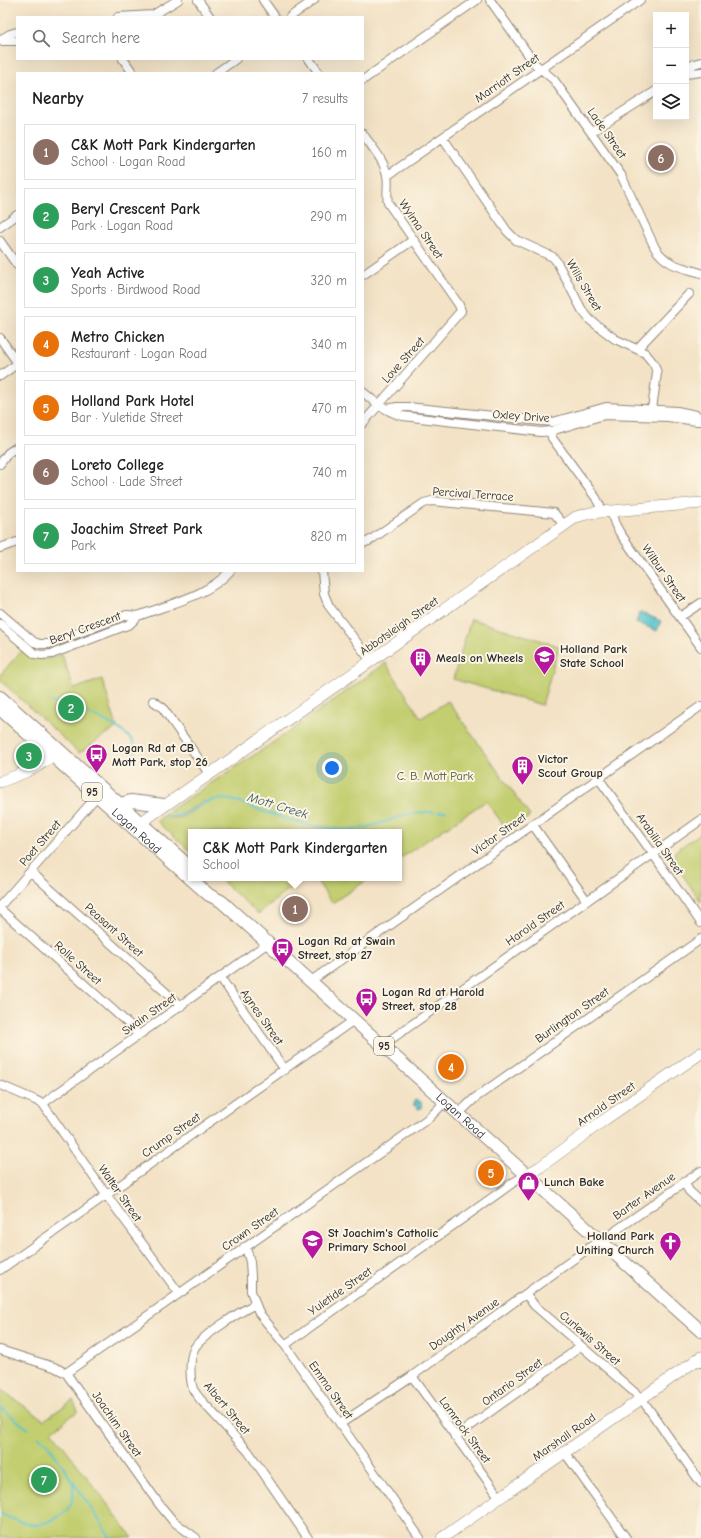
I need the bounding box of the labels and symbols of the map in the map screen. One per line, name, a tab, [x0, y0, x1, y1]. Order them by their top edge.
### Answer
street label: Marriott Street	[472, 50, 542, 105]
street label: Lade Street	[585, 105, 630, 161]
pin: 6	[648, 143, 674, 173]
street label: Wylma Street	[396, 197, 446, 262]
street label: Wills Street	[564, 257, 605, 314]
street label: Love Street	[379, 334, 428, 386]
street label: Oxley Drive	[492, 407, 550, 425]
street label: Percival Terrace	[432, 484, 514, 504]
street label: Wilbur Street	[639, 541, 689, 605]
street label: Abbotsleigh Street	[357, 593, 441, 658]
street label: Beryl Crescent	[47, 608, 123, 647]
place label: Holland Park State School	[560, 642, 627, 670]
school or university icon: Holland Park State School	[531, 643, 557, 676]
building icon: Meals on Wheels	[407, 645, 433, 678]
place label: Meals on Wheels	[436, 651, 523, 665]
pin: 2	[58, 693, 84, 723]
pin: 3	[16, 741, 42, 771]
place label: Logan Rd at CB Mott Park, stop 26	[112, 741, 208, 769]
bus stop icon: Logan Rd at CB Mott Park, stop 26	[84, 742, 110, 775]
place label: Victor Scout Group	[538, 752, 603, 780]
building icon: Victor Scout Group	[510, 753, 536, 786]
your location	[322, 758, 342, 778]
park label: C. B. Mott Park	[397, 769, 474, 783]
road number: 95	[82, 783, 102, 801]
water label: Mott Creek	[245, 789, 311, 822]
street label: Logan Road	[109, 805, 164, 856]
street label: Victor Street	[469, 810, 529, 858]
street label: Arabilia Street	[633, 810, 687, 878]
street label: Poet Street	[16, 817, 64, 869]
pin: 1	[282, 894, 308, 924]
street label: Harold Street	[503, 897, 568, 948]
street label: Peasant Street	[82, 900, 146, 960]
place label: Logan Rd at Swain Street, stop 27	[298, 934, 395, 962]
bus stop icon: Logan Rd at Swain Street, stop 27	[269, 935, 295, 968]
street label: Rolle Street	[52, 938, 105, 988]
street label: Burlington Street	[532, 984, 612, 1046]
place label: Logan Rd at Harold Street, stop 28	[382, 985, 484, 1013]
street label: Agnes Street	[238, 986, 287, 1048]
bus stop icon: Logan Rd at Harold Street, stop 28	[354, 986, 380, 1019]
street label: Swain Street	[119, 990, 179, 1038]
road number: 95	[374, 1037, 394, 1055]
pin: 4	[438, 1052, 464, 1082]
street label: Arnold Street	[574, 1079, 638, 1129]
street label: Logan Road	[433, 1090, 488, 1141]
street label: Crump Street	[139, 1109, 204, 1160]
pin: 5	[478, 1158, 504, 1188]
street label: Walter Street	[95, 1162, 145, 1225]
shop icon: Lunch Bake	[516, 1169, 542, 1202]
street label: Barter Avenue	[610, 1169, 678, 1223]
place label: Lunch Bake	[544, 1175, 604, 1189]
street label: Crown Street	[219, 1204, 282, 1254]
place label: St Joachim's Catholic Primary School	[328, 1226, 439, 1254]
school or university icon: St Joachim's Catholic Primary School	[299, 1227, 325, 1260]
place label: Holland Park Uniting Church	[576, 1229, 654, 1257]
church icon: Holland Park Uniting Church	[657, 1230, 683, 1263]
street label: Yuletide Street	[305, 1264, 375, 1318]
street label: Doughty Avenue	[426, 1295, 502, 1353]
street label: Curlewis Street	[557, 1308, 624, 1369]
street label: Ontario Street	[479, 1355, 546, 1409]
street label: Emma Street	[306, 1358, 356, 1422]
street label: Albert Street	[201, 1379, 253, 1438]
street label: Joachim Street	[89, 1388, 145, 1460]
street label: Lamrock Street	[436, 1394, 494, 1466]
street label: Marshall Road	[530, 1410, 598, 1464]
pin: 7	[31, 1465, 57, 1495]

